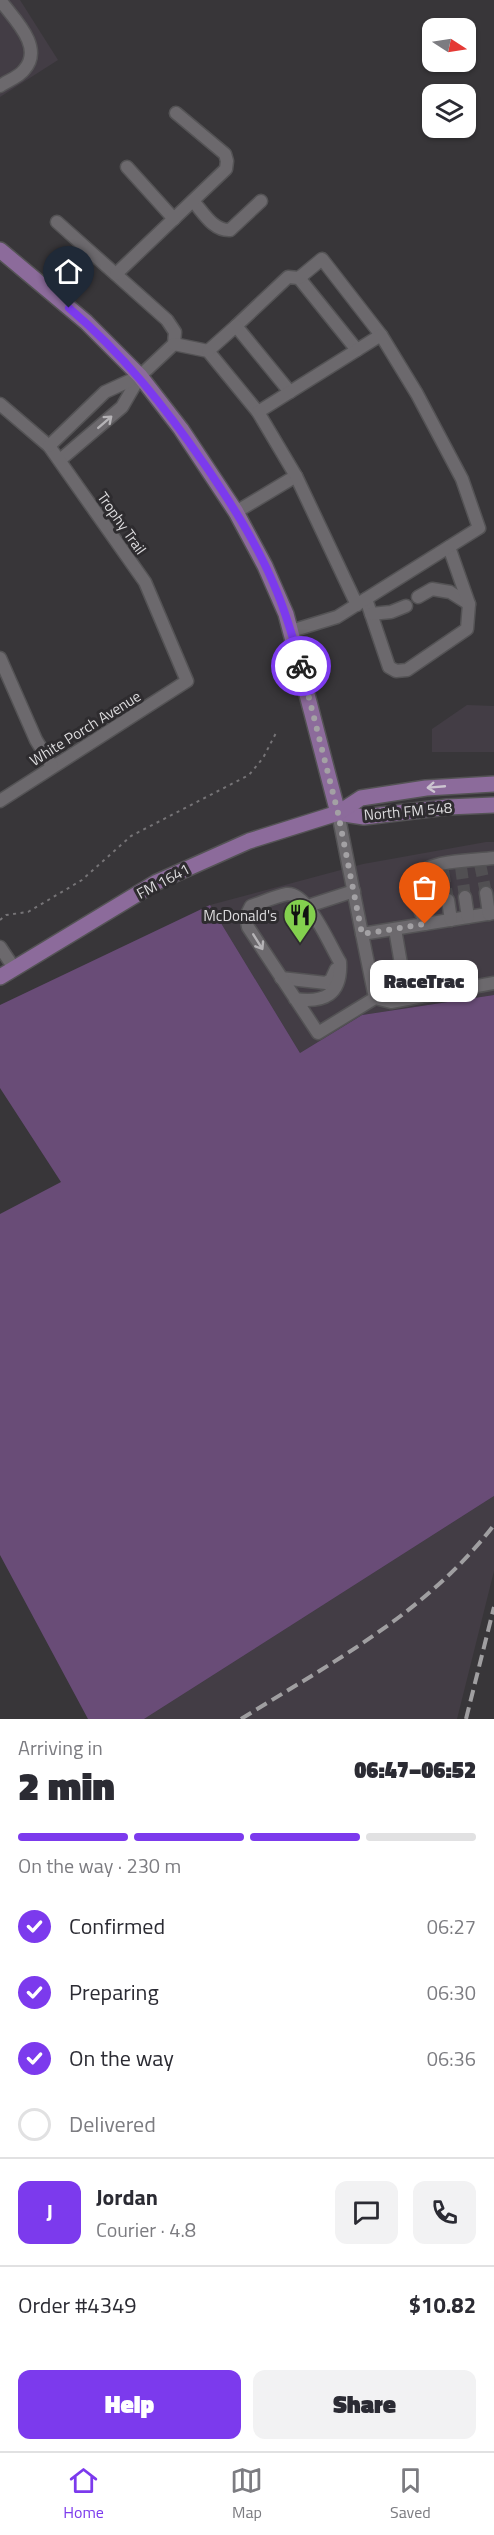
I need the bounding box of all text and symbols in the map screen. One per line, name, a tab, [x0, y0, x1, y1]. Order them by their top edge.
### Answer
north arrow	[422, 18, 476, 72]
map controls	[422, 18, 476, 138]
button: layers	[422, 84, 476, 138]
pin	[43, 246, 94, 308]
icon: home	[52, 255, 85, 288]
one-way arrow	[97, 415, 112, 429]
street label: Trophy Trail	[92, 487, 152, 559]
courier	[271, 636, 331, 696]
icon: bike	[285, 650, 318, 683]
street label: White Porch Avenue	[25, 684, 145, 772]
one-way arrow	[426, 782, 446, 793]
street label: North FM 548	[363, 796, 453, 826]
street label: FM 1641	[132, 857, 194, 905]
pin	[399, 862, 450, 924]
icon: bag	[408, 871, 441, 904]
restaurant icon: McDonald's	[282, 897, 318, 944]
place label: McDonald's	[203, 904, 277, 927]
one-way arrow	[252, 933, 264, 950]
callout: RaceTrac	[371, 960, 479, 1002]
text: RaceTrac	[384, 965, 464, 996]
text: Arriving in	[18, 1732, 103, 1763]
text: 06:47–06:52	[354, 1753, 476, 1787]
text: 2 min	[18, 1756, 115, 1815]
text: On the way · 230 m	[18, 1850, 181, 1881]
text: Confirmed	[69, 1909, 165, 1943]
icon: check	[18, 1910, 51, 1943]
text: 06:27	[427, 1911, 476, 1942]
text: Preparing	[69, 1975, 159, 2009]
icon: check	[18, 1976, 51, 2009]
text: 06:30	[427, 1977, 476, 2008]
text: On the way	[69, 2041, 174, 2075]
icon: check	[18, 2042, 51, 2075]
text: 06:36	[427, 2043, 476, 2074]
text: Delivered	[69, 2107, 156, 2141]
text: Jordan	[96, 2180, 158, 2214]
button: chat	[335, 2181, 398, 2244]
button: phone	[413, 2181, 476, 2244]
text: J	[46, 2195, 53, 2229]
text: Courier · 4.8	[96, 2214, 196, 2245]
text: Order #4349	[18, 2288, 137, 2322]
text: $10.82	[409, 2288, 476, 2322]
button: Help	[18, 2370, 241, 2439]
button: Share	[253, 2370, 476, 2439]
tab: Home	[63, 2464, 104, 2524]
tab: Map	[230, 2464, 263, 2524]
tab: Saved	[390, 2464, 431, 2524]

